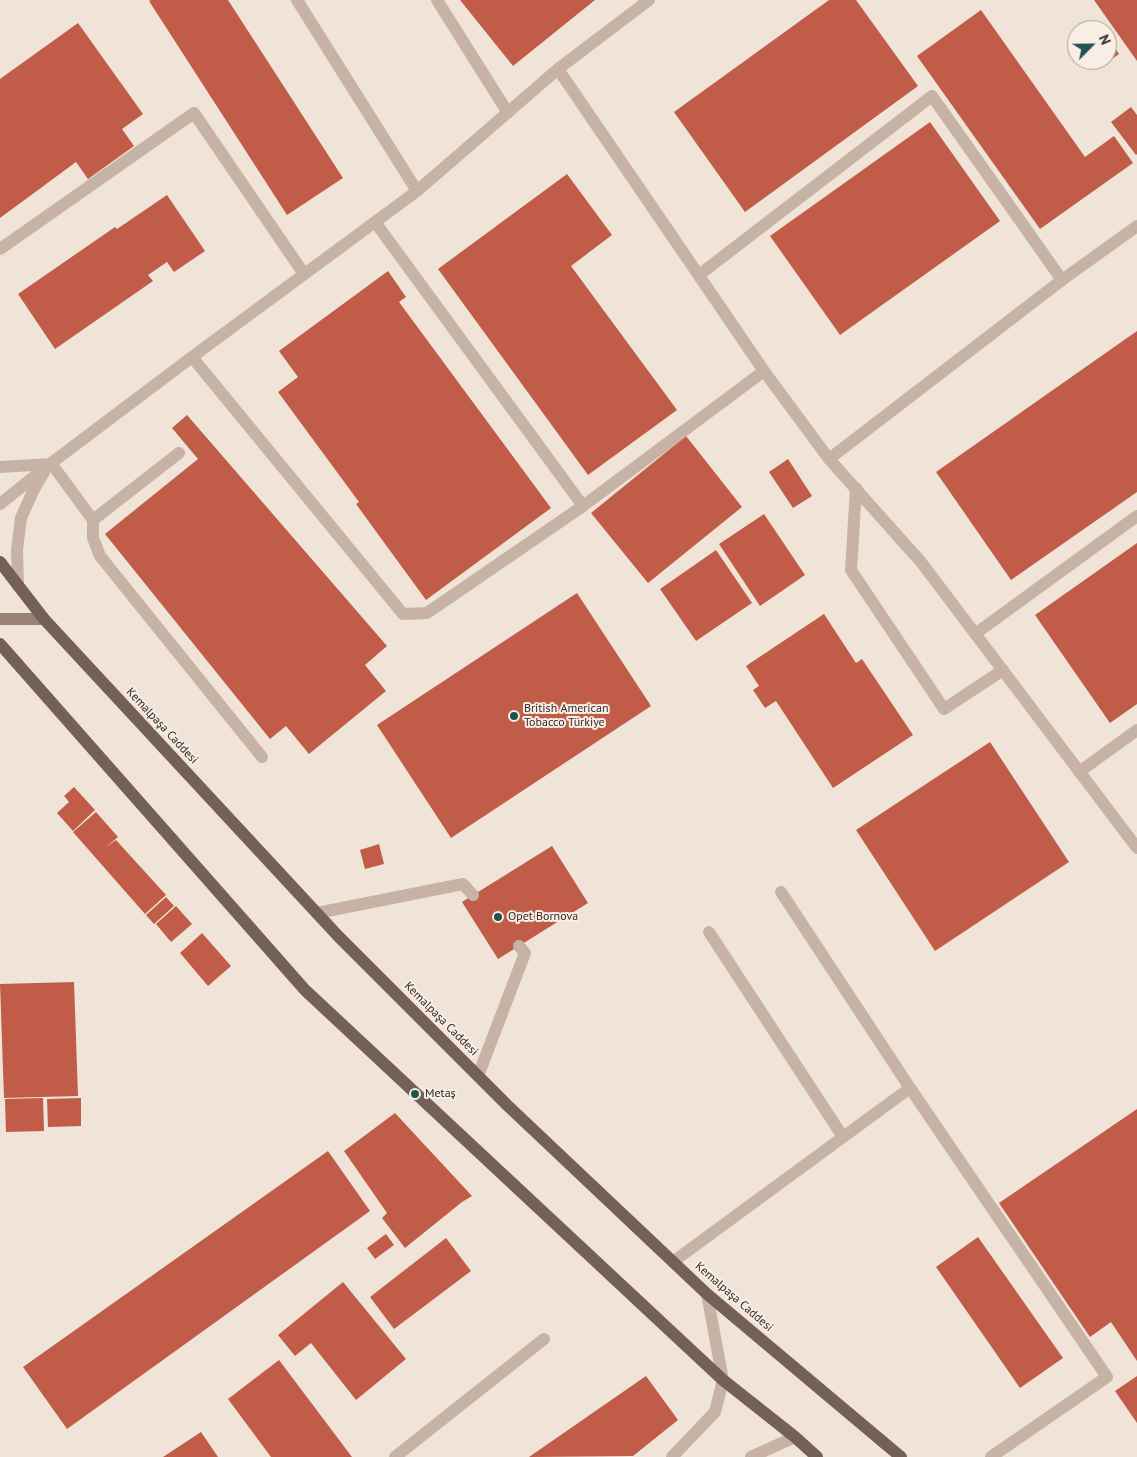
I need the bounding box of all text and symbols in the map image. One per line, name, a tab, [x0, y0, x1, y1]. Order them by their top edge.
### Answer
north arrow	[1067, 20, 1117, 70]
text: N	[1095, 32, 1115, 47]
street label: Kemalpaşa Caddesi	[123, 685, 201, 767]
place label: British American Tobacco Türkiye	[524, 702, 608, 730]
marker: British American Tobacco Türkiye	[508, 710, 520, 722]
place label: Opet Bornova	[508, 910, 578, 924]
marker: Opet Bornova	[492, 911, 504, 923]
street label: Kemalpaşa Caddesi	[401, 979, 481, 1059]
place label: Metaş	[425, 1087, 456, 1101]
marker: Metaş	[409, 1088, 421, 1100]
street label: Kemalpaşa Caddesi	[692, 1259, 776, 1335]

